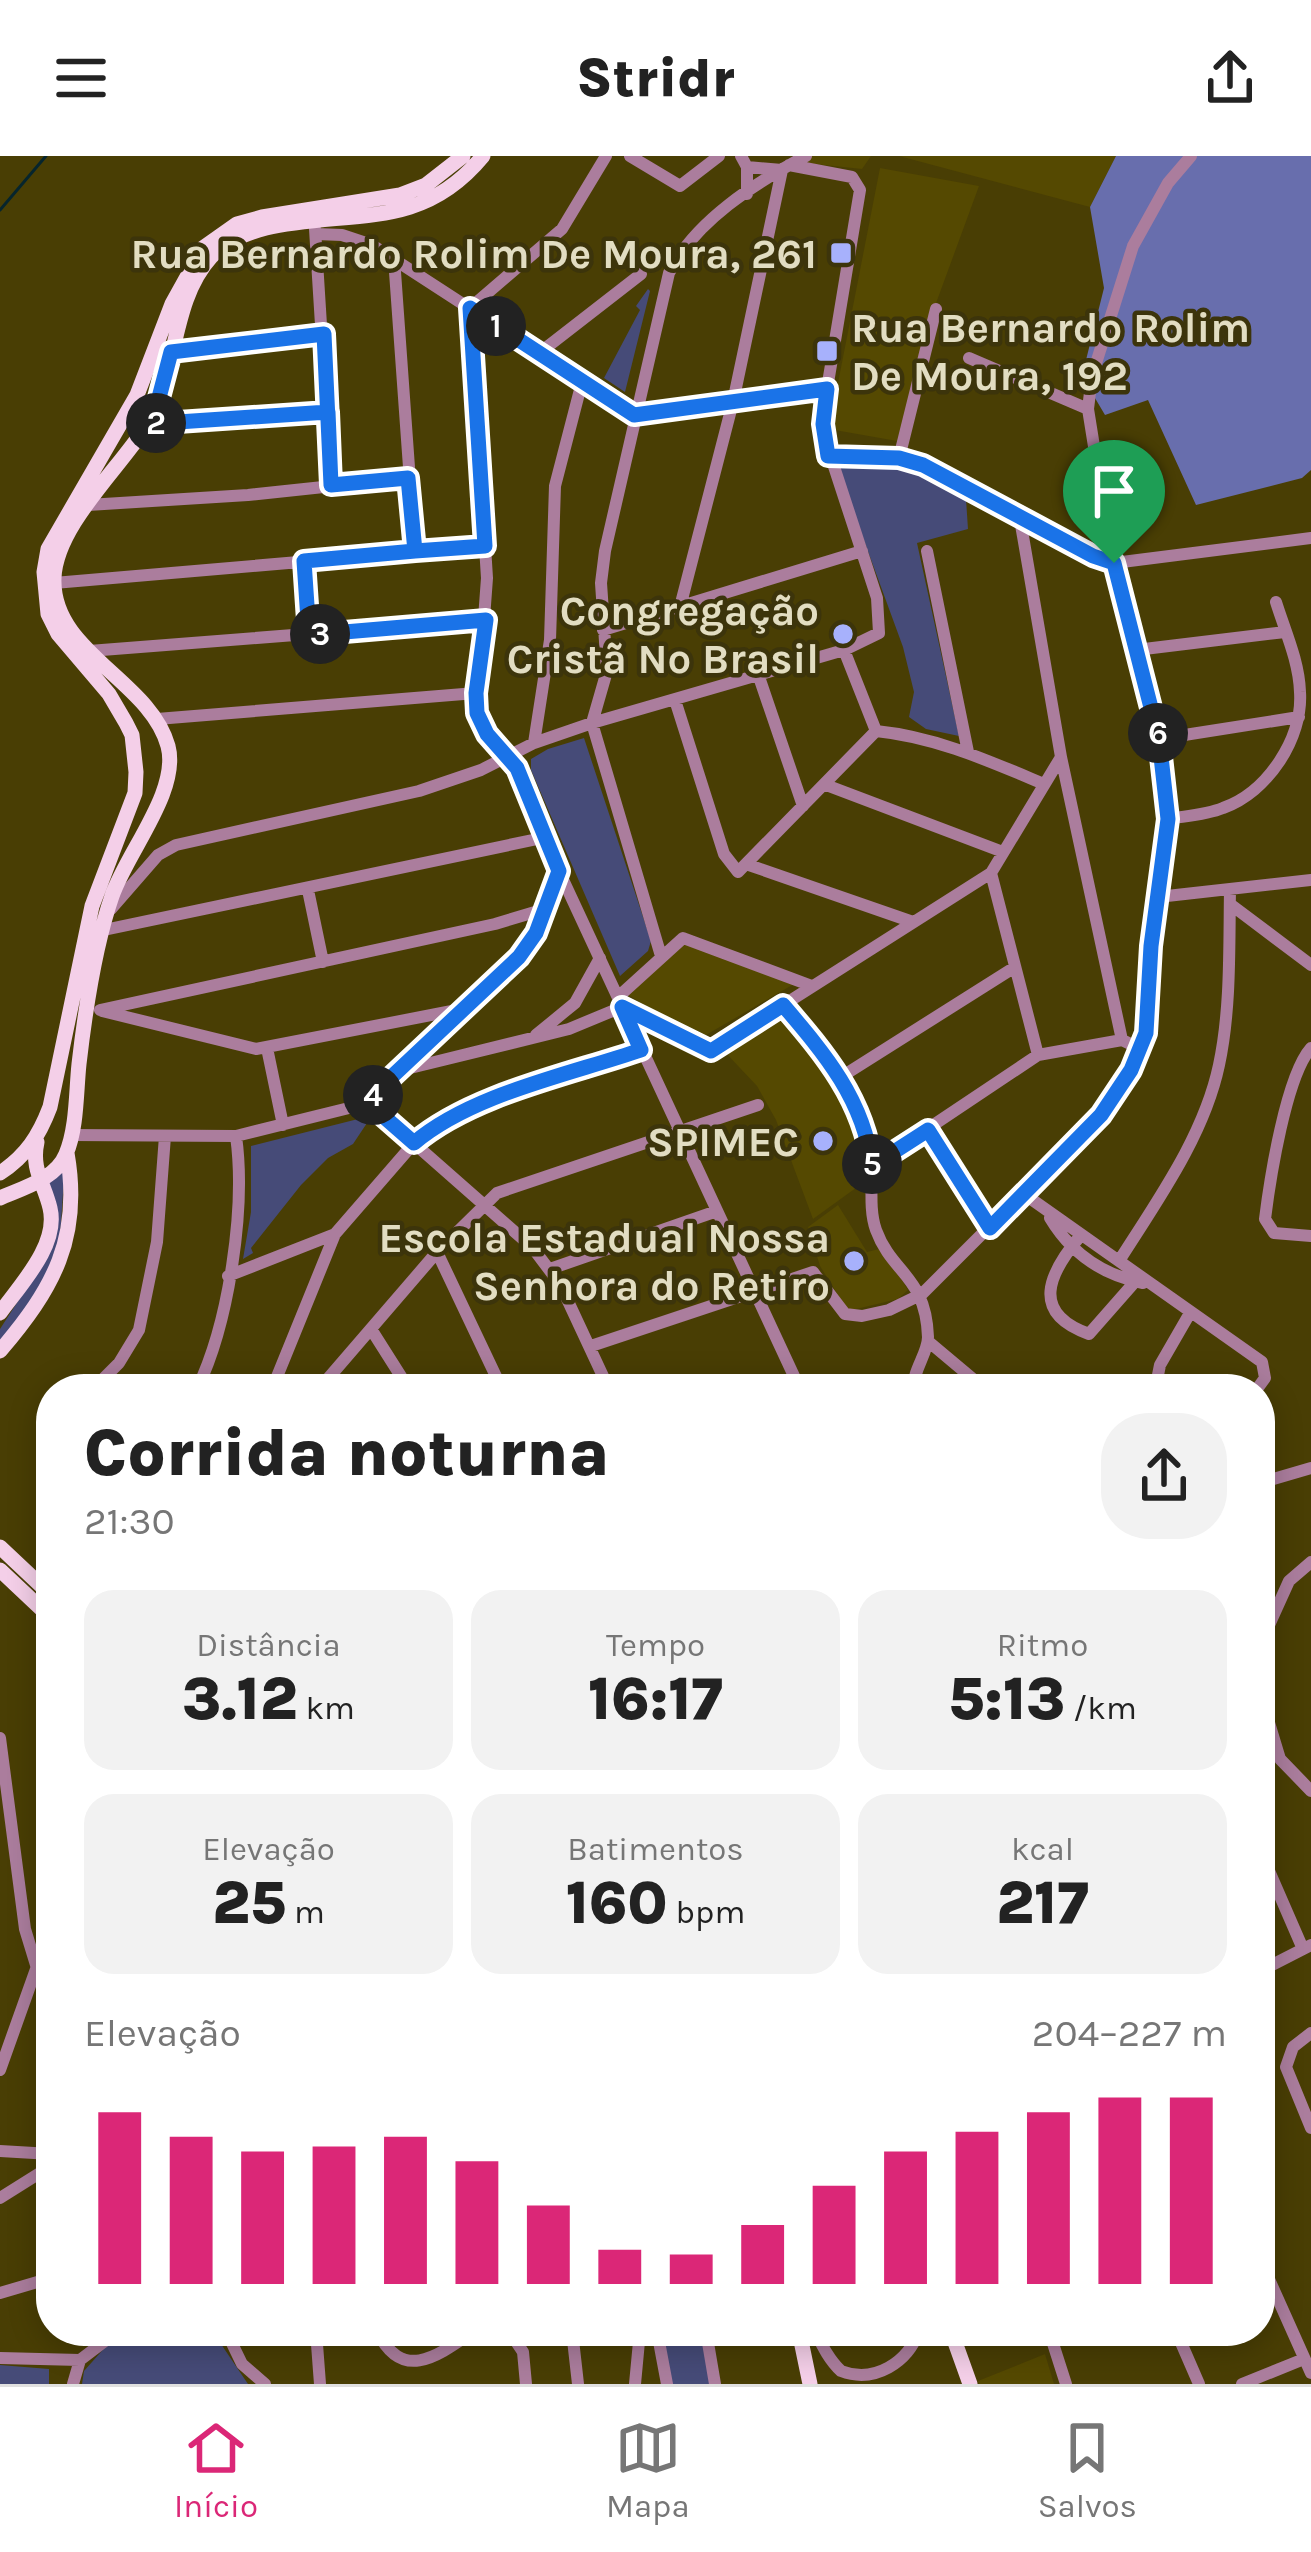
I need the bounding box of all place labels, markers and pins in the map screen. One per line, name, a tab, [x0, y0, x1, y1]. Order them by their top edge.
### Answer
place label: Rua Bernardo Rolim De Moura, 261	[130, 229, 817, 279]
marker: Rua Bernardo Rolim De Moura, 261	[828, 240, 854, 266]
pin: 1	[466, 296, 526, 356]
place label: Rua Bernardo Rolim De Moura, 192	[851, 303, 1250, 401]
marker: Rua Bernardo Rolim De Moura, 192	[814, 338, 840, 364]
pin: 2	[126, 393, 186, 453]
pin	[1063, 440, 1165, 563]
place label: Congregação Cristã No Brasil	[507, 586, 819, 684]
pin: 3	[290, 604, 350, 664]
marker: Congregação Cristã No Brasil	[830, 621, 856, 647]
pin: 6	[1128, 703, 1188, 763]
pin: 4	[343, 1065, 403, 1125]
place label: SPIMEC	[647, 1117, 799, 1167]
marker: SPIMEC	[810, 1128, 836, 1154]
pin: 5	[842, 1134, 902, 1194]
place label: Escola Estadual Nossa Senhora do Retiro	[378, 1213, 830, 1311]
marker: Escola Estadual Nossa Senhora do Retiro	[841, 1248, 867, 1274]

